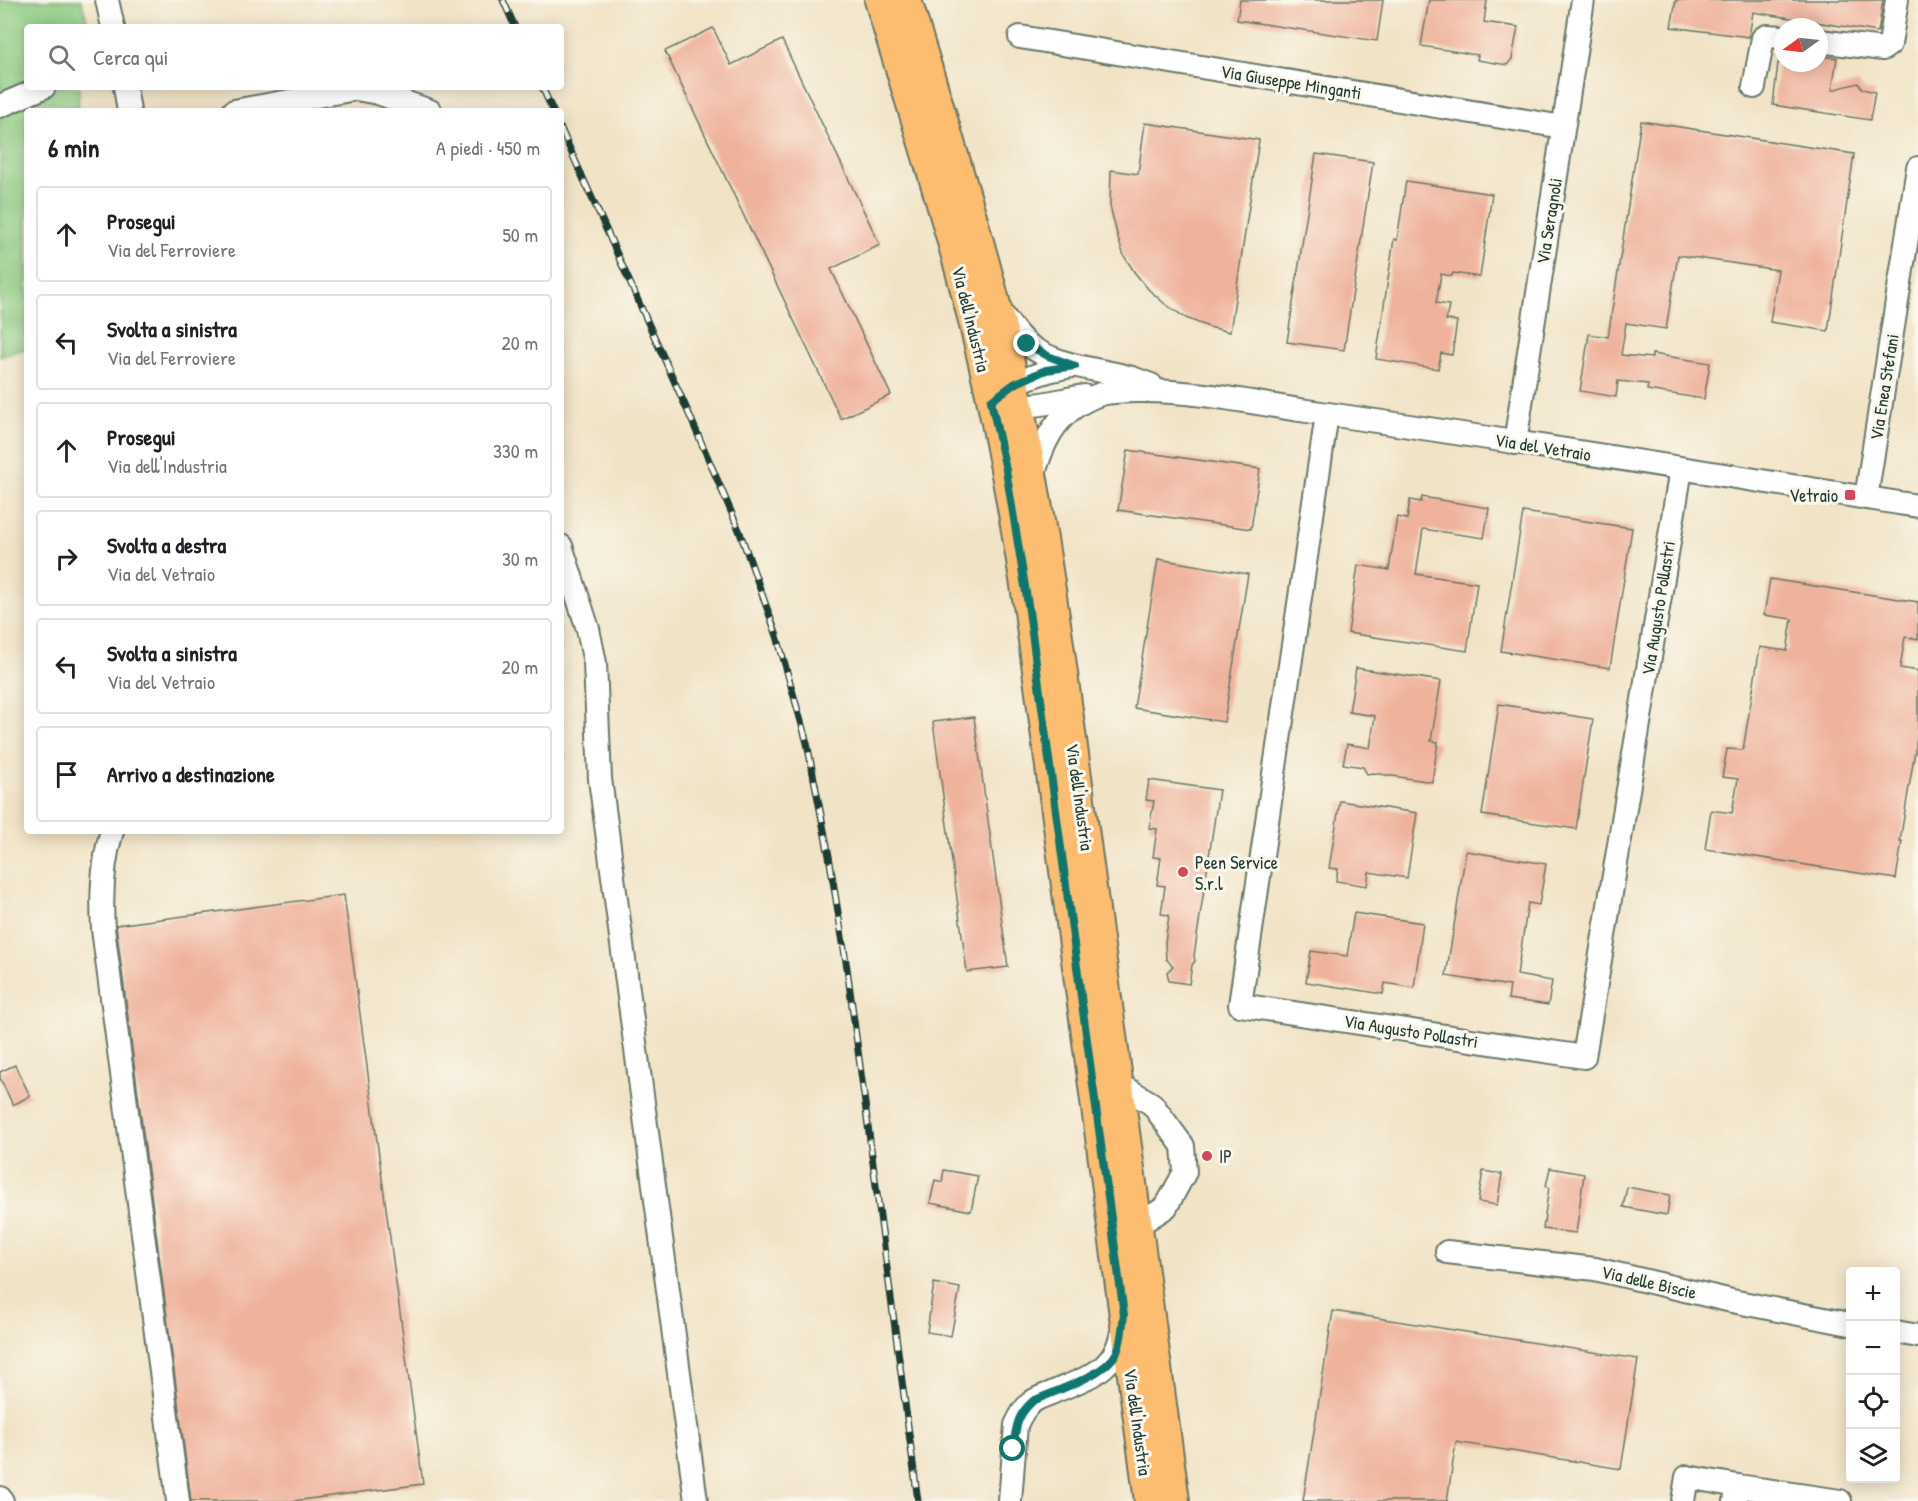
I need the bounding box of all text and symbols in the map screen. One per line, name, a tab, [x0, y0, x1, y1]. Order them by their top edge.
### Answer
north arrow	[1774, 18, 1828, 72]
search box	[24, 24, 564, 90]
icon: search	[45, 41, 78, 74]
text: Cerca qui	[93, 42, 168, 72]
street label: Via Giuseppe Minganti	[1219, 59, 1363, 105]
text: 6 min	[48, 130, 100, 165]
text: A piedi · 450 m	[436, 134, 540, 161]
street label: Via Seragnoli	[1530, 176, 1568, 266]
text: Prosegui	[107, 206, 176, 236]
icon: ahead	[50, 218, 83, 251]
text: 50 m	[502, 221, 538, 248]
text: Via del Ferroviere	[107, 236, 236, 263]
street label: Via dell'Industria	[946, 264, 996, 374]
text: Svolta a sinistra	[107, 314, 237, 344]
icon: left	[50, 326, 83, 359]
text: 20 m	[501, 329, 538, 356]
route end	[1013, 330, 1039, 356]
street label: Via Enea Stefani	[1863, 332, 1905, 442]
text: Via del Ferroviere	[107, 344, 236, 371]
text: Prosegui	[107, 422, 176, 452]
street label: Via del Vetraio	[1493, 427, 1593, 467]
icon: ahead	[50, 434, 83, 467]
text: 330 m	[493, 437, 538, 464]
text: Via dell'Industria	[107, 452, 227, 479]
place label: Vetraio	[1789, 483, 1838, 508]
marker: Vetraio	[1843, 488, 1857, 502]
text: Svolta a destra	[107, 530, 226, 560]
street label: Via Augusto Pollastri	[1635, 539, 1681, 677]
icon: right	[50, 542, 83, 575]
text: 30 m	[502, 545, 538, 572]
text: Via del Vetraio	[107, 560, 215, 587]
text: Svolta a sinistra	[107, 638, 237, 668]
icon: left	[50, 650, 83, 683]
text: 20 m	[501, 653, 538, 680]
text: Via del Vetraio	[107, 668, 215, 695]
street label: Via dell'Industria	[1060, 742, 1100, 852]
icon: arrive	[50, 758, 83, 791]
text: Arrivo a destinazione	[107, 759, 275, 789]
place label: Peen Service S.r.l	[1195, 850, 1278, 896]
marker: Peen Service S.r.l	[1176, 865, 1190, 879]
street label: Via Augusto Pollastri	[1342, 1008, 1480, 1054]
place label: IP	[1219, 1144, 1232, 1169]
marker: IP	[1200, 1149, 1214, 1163]
street label: Via delle Biscie	[1599, 1259, 1699, 1305]
map controls	[1846, 1267, 1900, 1483]
button: +	[1846, 1267, 1900, 1321]
button: −	[1846, 1321, 1900, 1375]
street label: Via dell'Industria	[1118, 1367, 1158, 1477]
button: locate	[1846, 1375, 1900, 1429]
button: layers	[1846, 1429, 1900, 1483]
route start	[999, 1435, 1025, 1461]

